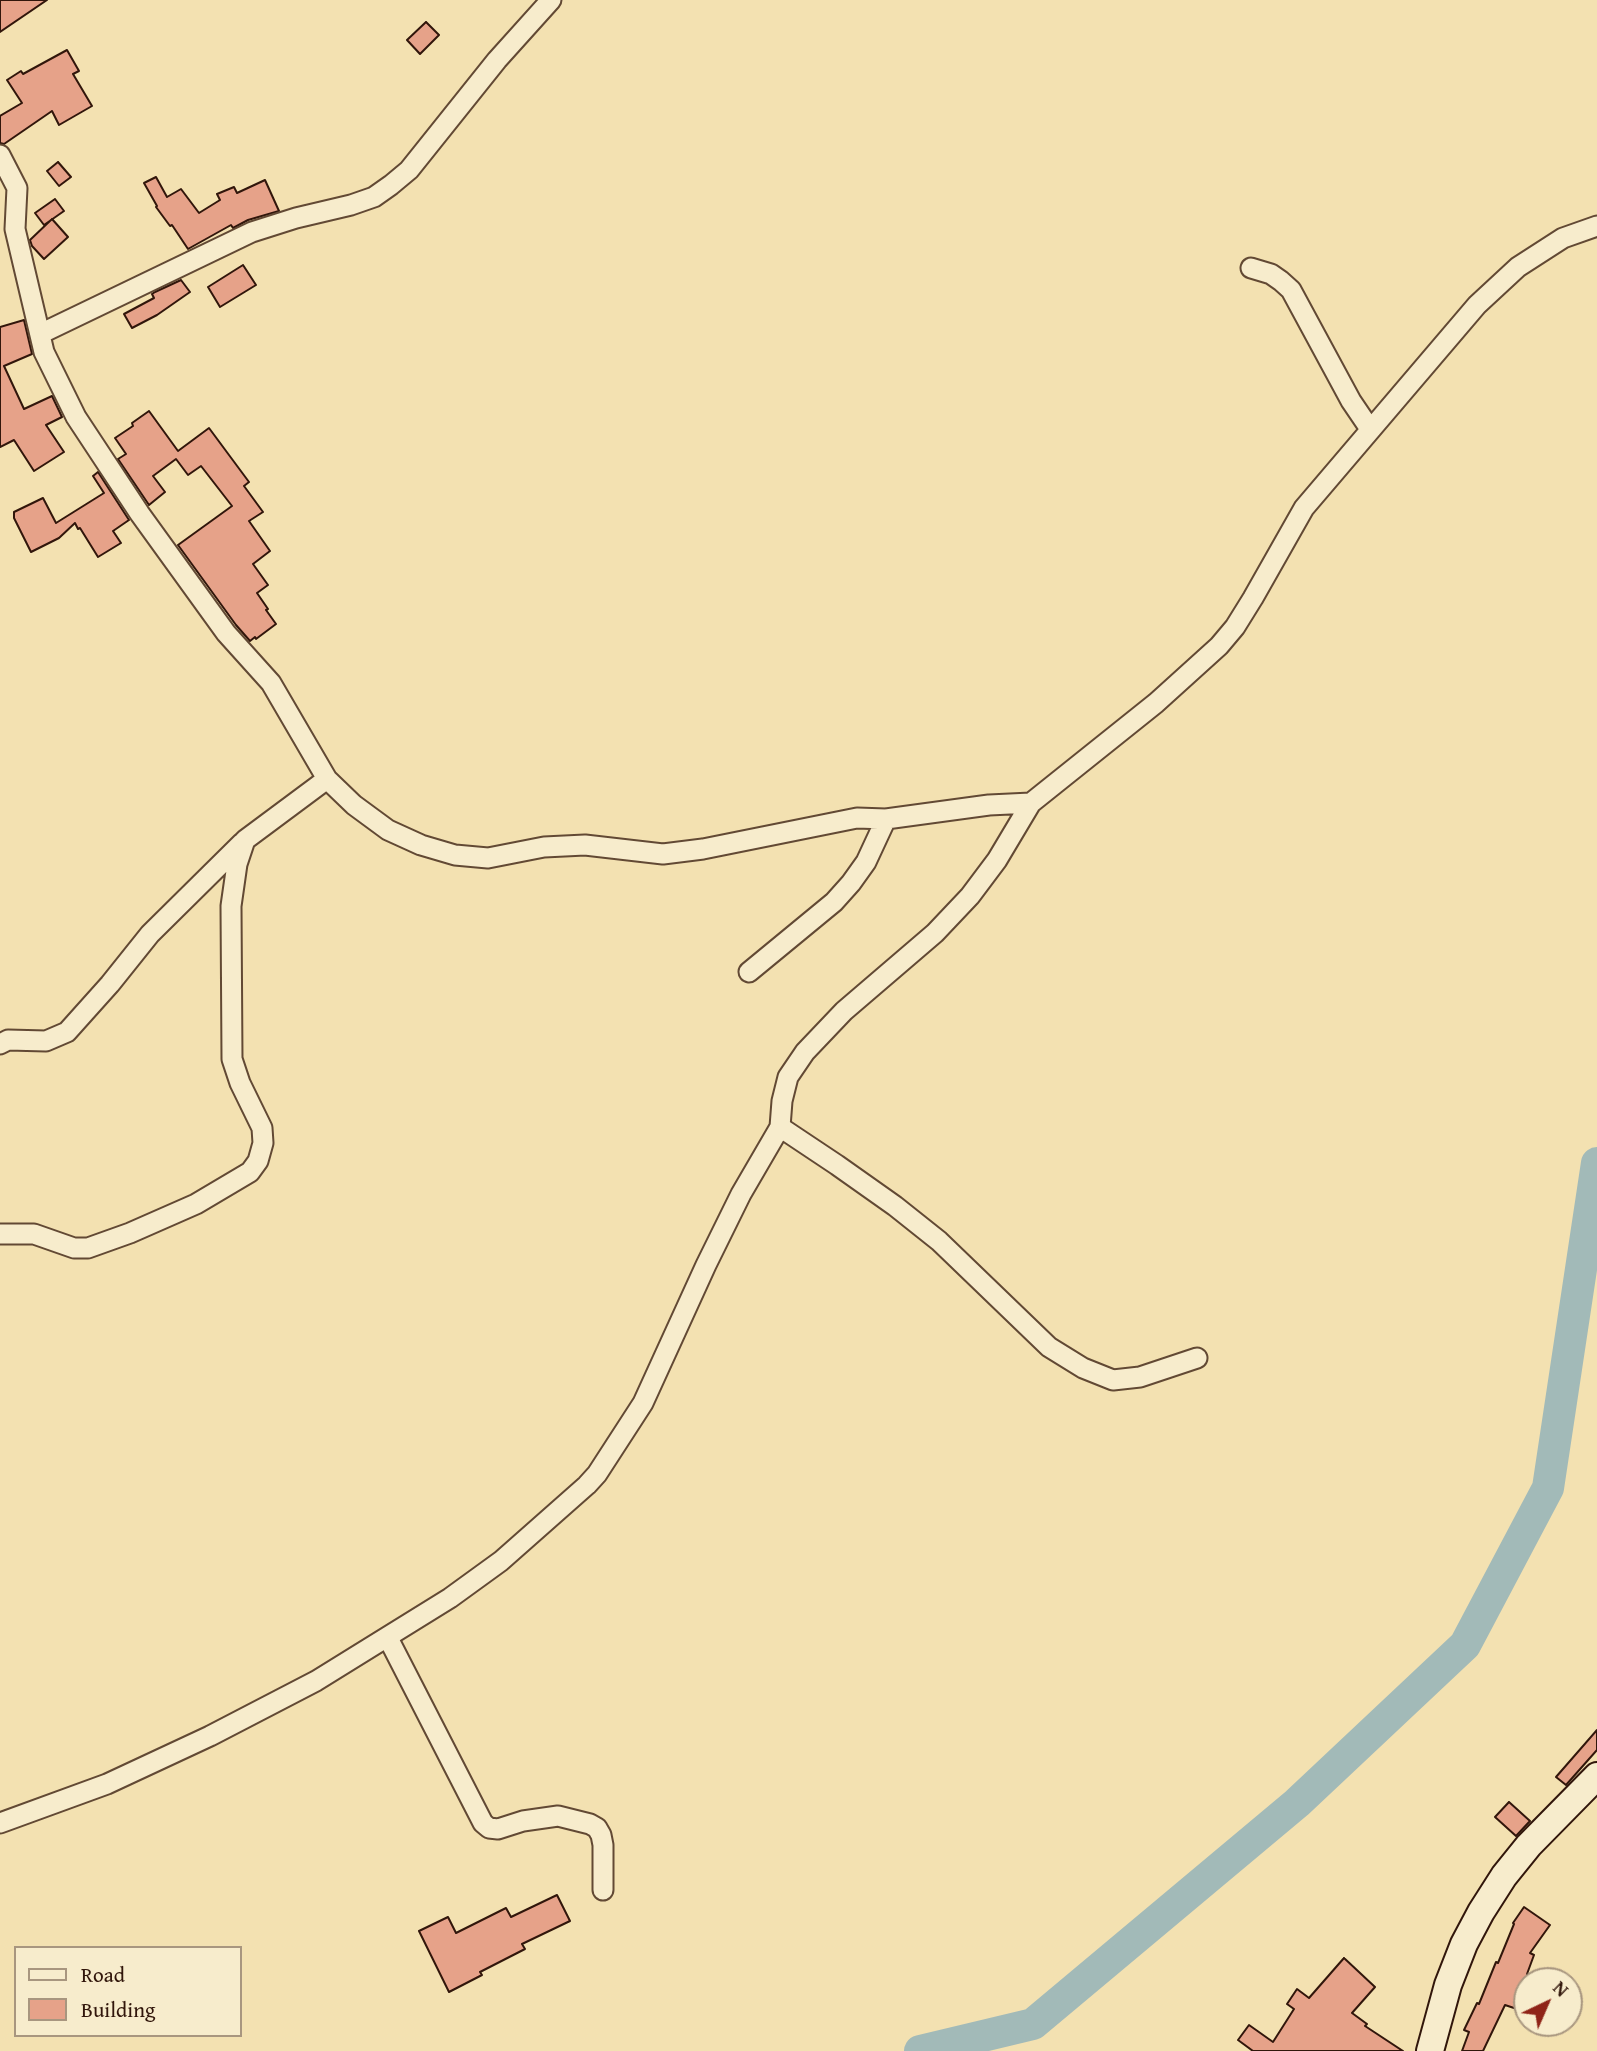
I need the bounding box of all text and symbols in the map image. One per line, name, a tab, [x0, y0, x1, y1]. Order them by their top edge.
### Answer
legend	[14, 1946, 242, 2037]
text: Road	[81, 1959, 125, 1990]
north arrow	[1513, 1967, 1583, 2037]
text: N	[1547, 1974, 1575, 2003]
text: Building	[81, 1994, 155, 2025]

